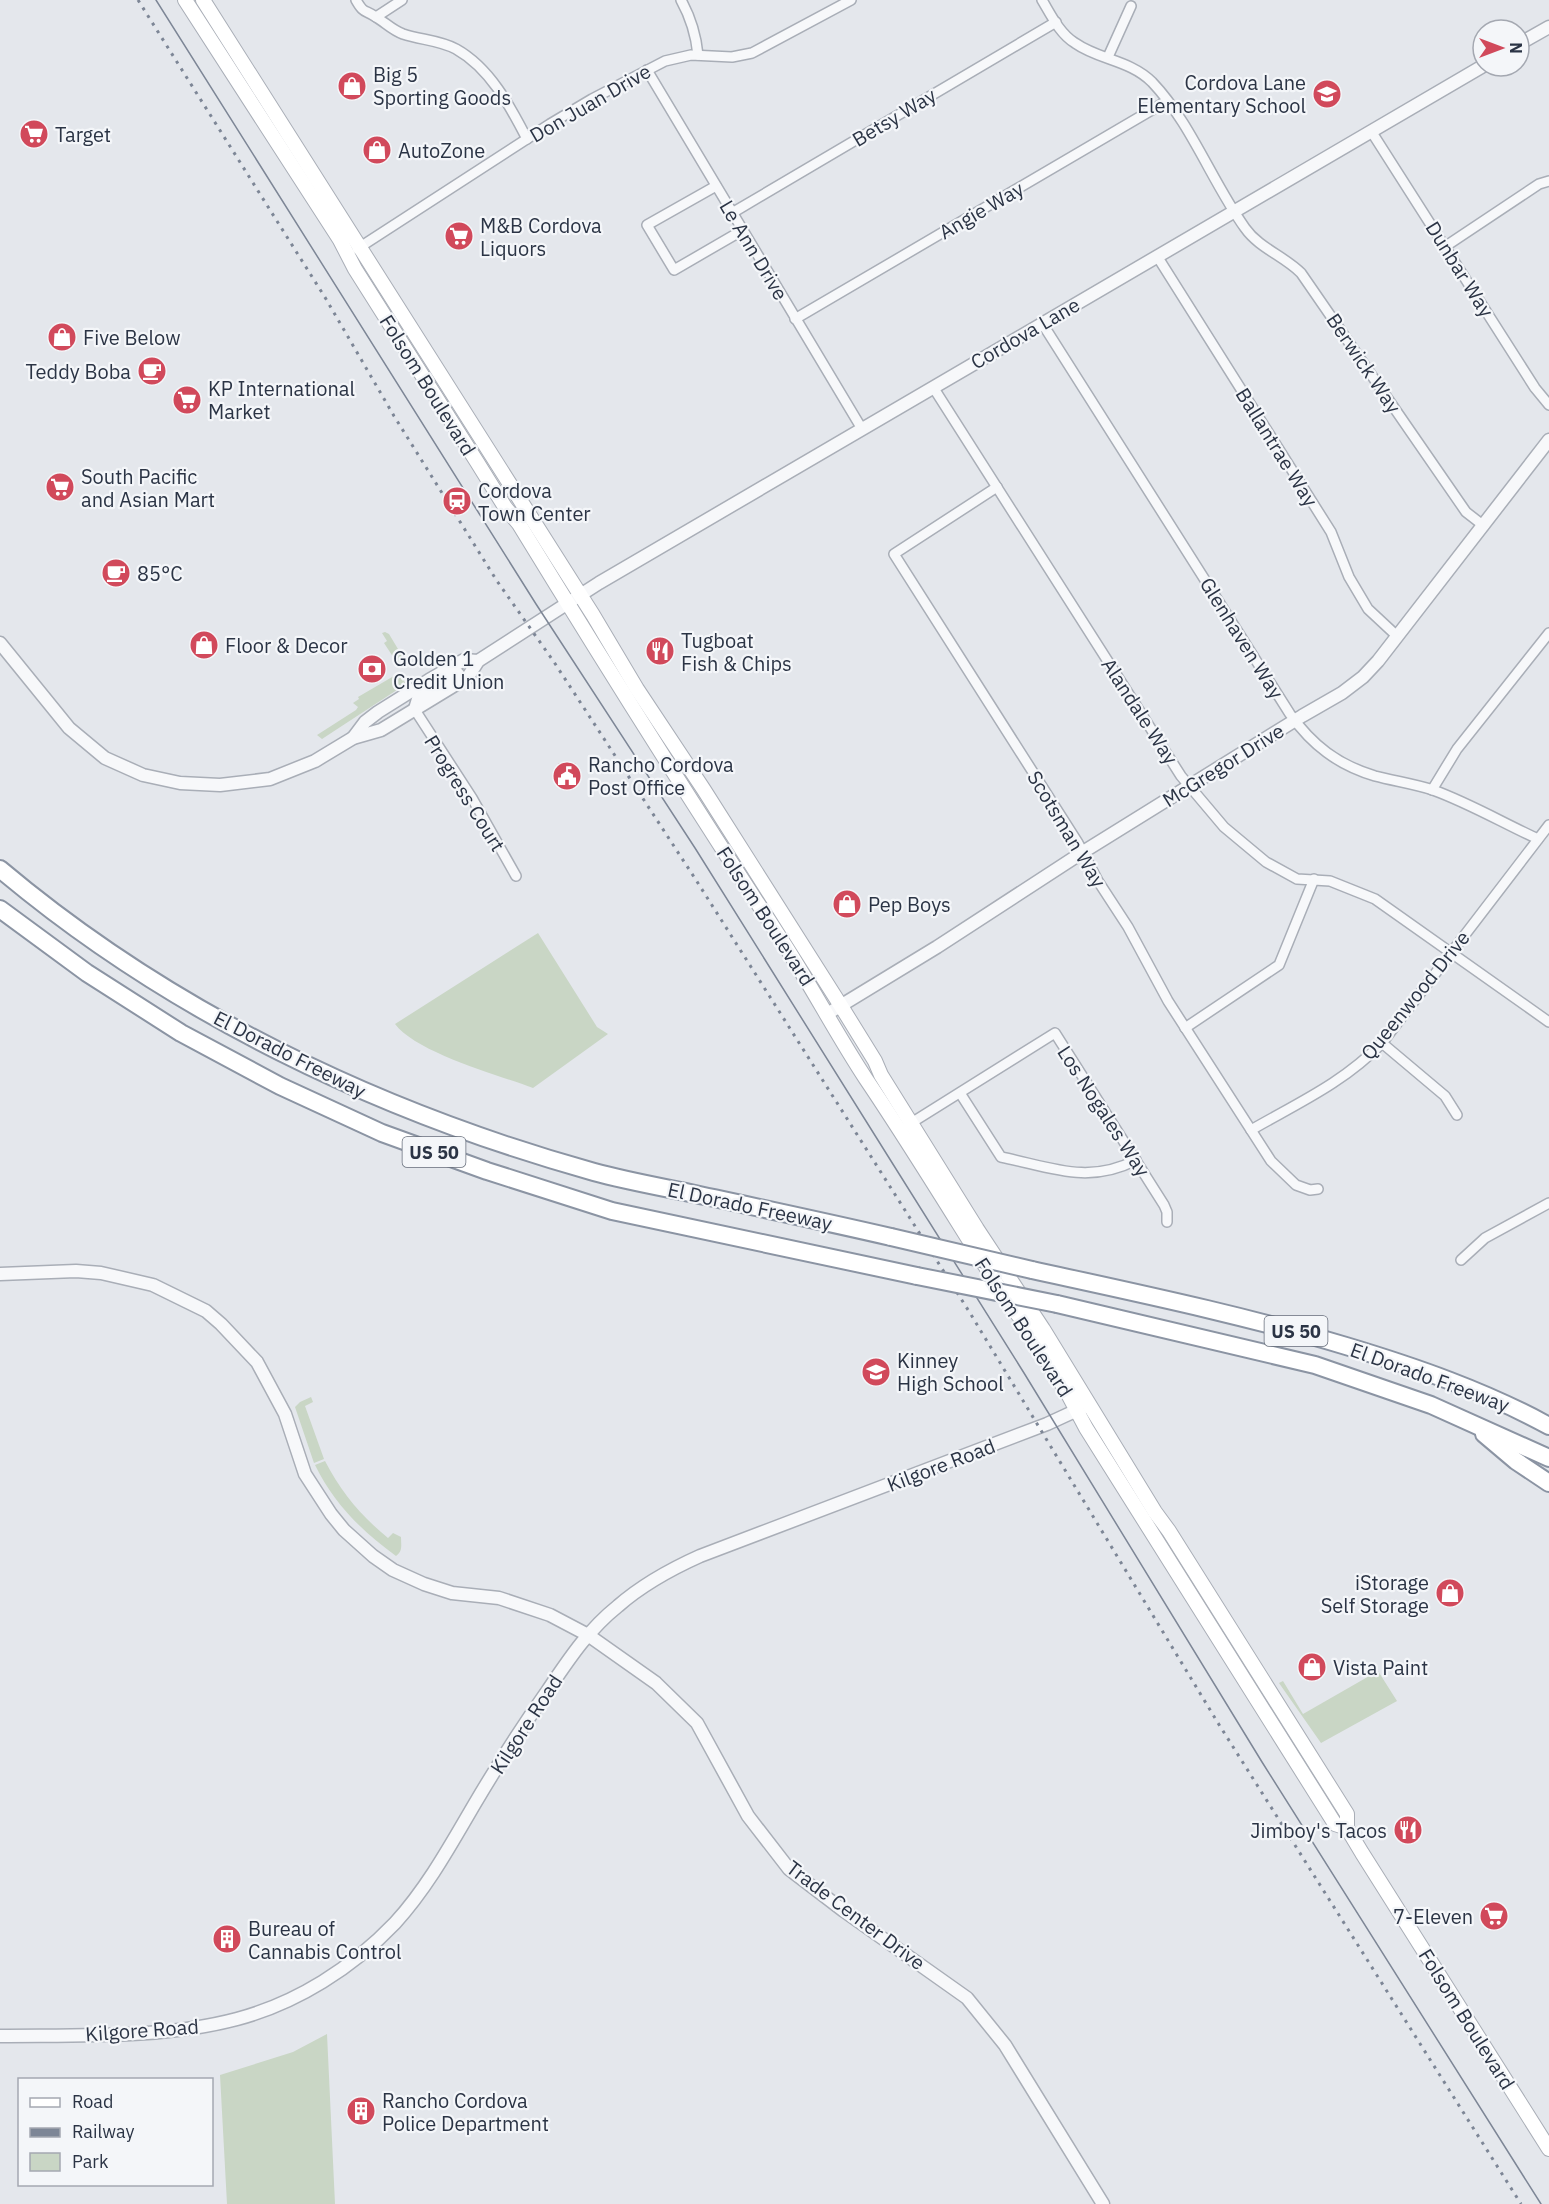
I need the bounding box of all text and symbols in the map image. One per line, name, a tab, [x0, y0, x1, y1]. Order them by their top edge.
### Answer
north arrow	[1471, 18, 1531, 78]
text: N	[1506, 42, 1526, 54]
street label: Don Juan Drive	[525, 57, 655, 149]
place label: Big 5 Sporting Goods	[373, 61, 511, 111]
place label: Cordova Lane Elementary School	[1137, 69, 1306, 119]
shop icon: Big 5 Sporting Goods	[336, 70, 368, 102]
school or university icon: Cordova Lane Elementary School	[1311, 78, 1343, 110]
street label: Betsy Way	[847, 81, 941, 153]
supermarket icon: Target	[18, 118, 50, 150]
place label: Target	[55, 121, 111, 148]
shop icon: AutoZone	[361, 134, 393, 166]
place label: AutoZone	[398, 137, 485, 164]
street label: Angie Way	[934, 175, 1028, 245]
street label: Le Ann Drive	[714, 195, 794, 305]
place label: M&B Cordova Liquors	[480, 212, 602, 262]
street label: Dunbar Way	[1420, 216, 1500, 322]
supermarket icon: M&B Cordova Liquors	[443, 220, 475, 252]
street label: Cordova Lane	[966, 291, 1084, 375]
street label: Berwick Way	[1321, 308, 1407, 418]
street label: Folsom Boulevard	[374, 309, 482, 461]
shop icon: Five Below	[46, 321, 78, 353]
place label: Five Below	[83, 324, 181, 351]
cafe icon: Teddy Boba	[136, 355, 168, 387]
place label: Teddy Boba	[25, 358, 131, 385]
place label: KP International Market	[208, 375, 355, 425]
street label: Ballantrae Way	[1230, 382, 1324, 512]
supermarket icon: KP International Market	[171, 384, 203, 416]
place label: South Pacific and Asian Mart	[81, 463, 215, 513]
supermarket icon: South Pacific and Asian Mart	[44, 471, 76, 503]
place label: Cordova Town Center	[478, 477, 591, 527]
station icon: Cordova Town Center	[441, 485, 473, 517]
cafe icon: 85°C	[100, 557, 132, 589]
place label: 85°C	[137, 560, 183, 587]
street label: Glenhaven Way	[1194, 572, 1290, 704]
place label: Tugboat Fish & Chips	[681, 627, 792, 677]
shop icon: Floor & Decor	[188, 629, 220, 661]
place label: Floor & Decor	[225, 632, 348, 659]
restaurant icon: Tugboat Fish & Chips	[644, 635, 676, 667]
place label: Golden 1 Credit Union	[393, 645, 504, 695]
bank icon: Golden 1 Credit Union	[356, 653, 388, 685]
street label: Alandale Way	[1095, 653, 1185, 769]
street label: McGregor Drive	[1157, 717, 1289, 813]
street label: Progress Court	[418, 730, 512, 856]
place label: Rancho Cordova Post Office	[588, 751, 734, 801]
public building icon: Rancho Cordova Post Office	[551, 760, 583, 792]
street label: Scotsman Way	[1021, 766, 1113, 893]
street label: Folsom Boulevard	[711, 841, 821, 991]
shop icon: Pep Boys	[831, 888, 863, 920]
place label: Pep Boys	[868, 891, 951, 918]
street label: Queenwood Drive	[1354, 925, 1476, 1065]
street label: El Dorado Freeway	[209, 1004, 371, 1104]
street label: Los Nogales Way	[1052, 1040, 1156, 1182]
road number: US 50	[402, 1137, 466, 1167]
street label: El Dorado Freeway	[665, 1175, 835, 1237]
street label: Folsom Boulevard	[969, 1252, 1079, 1402]
road number: US 50	[1264, 1316, 1328, 1346]
street label: El Dorado Freeway	[1347, 1336, 1513, 1418]
place label: Kinney High School	[897, 1347, 1004, 1397]
school or university icon: Kinney High School	[860, 1356, 892, 1388]
street label: Kilgore Road	[883, 1432, 999, 1498]
place label: iStorage Self Storage	[1321, 1569, 1429, 1619]
shop icon: iStorage Self Storage	[1434, 1577, 1466, 1609]
shop icon: Vista Paint	[1296, 1651, 1328, 1683]
place label: Vista Paint	[1333, 1654, 1428, 1681]
street label: Kilgore Road	[484, 1669, 568, 1779]
restaurant icon: Jimboy's Tacos	[1392, 1814, 1424, 1846]
place label: Jimboy's Tacos	[1250, 1817, 1387, 1844]
street label: Trade Center Drive	[781, 1854, 931, 1976]
supermarket icon: 7-Eleven	[1478, 1900, 1510, 1932]
place label: 7-Eleven	[1393, 1903, 1473, 1930]
place label: Bureau of Cannabis Control	[248, 1915, 401, 1965]
building icon: Bureau of Cannabis Control	[211, 1923, 243, 1955]
street label: Folsom Boulevard	[1413, 1943, 1521, 2095]
street label: Kilgore Road	[84, 2013, 200, 2047]
legend	[18, 2078, 213, 2186]
place label: Rancho Cordova Police Department	[382, 2087, 549, 2137]
text: Road	[72, 2090, 113, 2113]
building icon: Rancho Cordova Police Department	[345, 2095, 377, 2127]
text: Railway	[72, 2120, 134, 2143]
text: Park	[72, 2150, 109, 2173]

